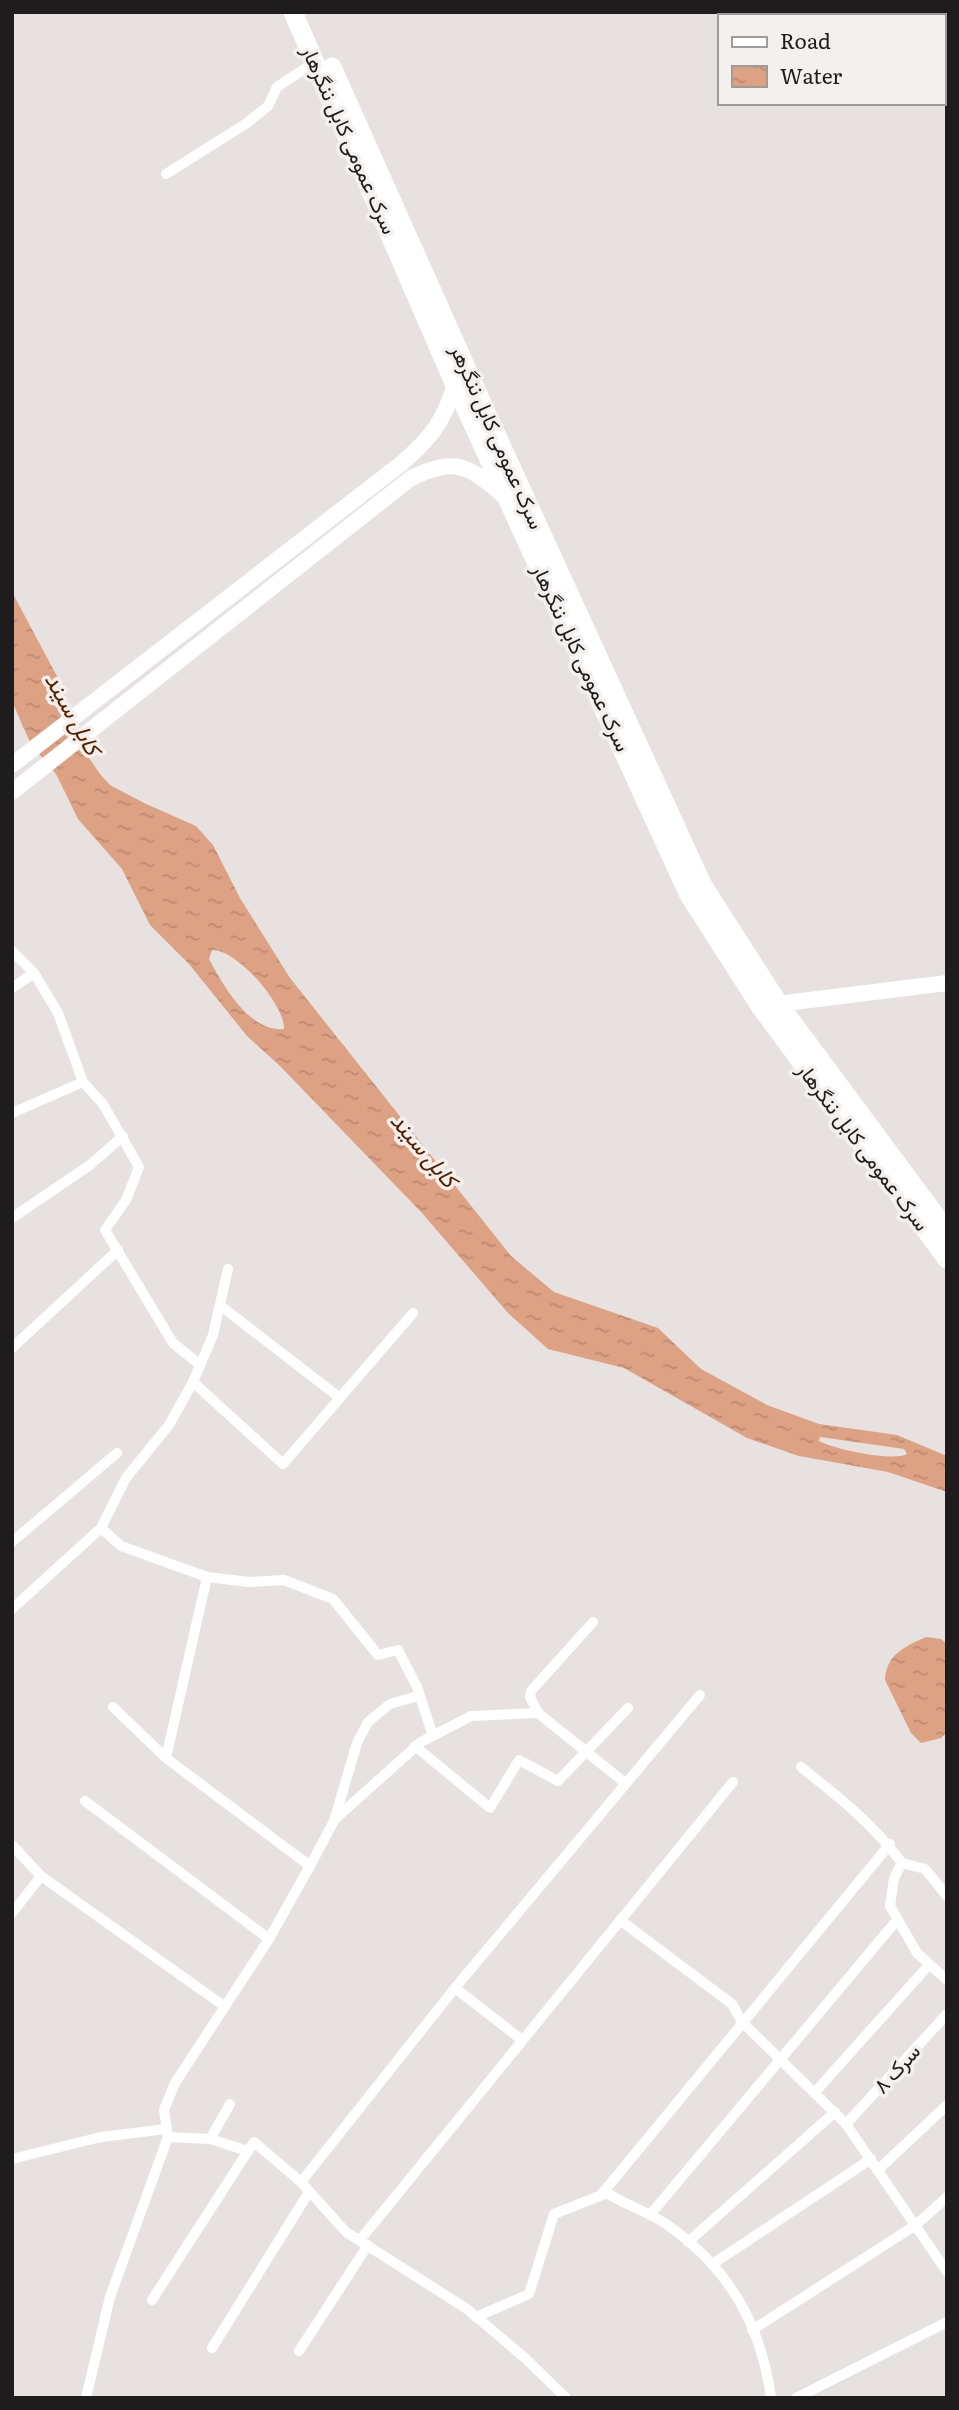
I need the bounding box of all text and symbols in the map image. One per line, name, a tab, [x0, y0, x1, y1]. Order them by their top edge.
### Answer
legend	[718, 14, 945, 105]
text: Road	[780, 24, 831, 55]
street label: سرک عمومی کابل ننگرهار	[295, 39, 407, 238]
text: Water	[780, 59, 842, 90]
street label: سرک عمومی کابل ننگرهر	[444, 338, 554, 533]
street label: سرک عمومی کابل ننگرهار	[526, 557, 640, 756]
water label: کابل سيند	[38, 666, 113, 764]
street label: سرک عمومی کابل ننگرهار	[791, 1054, 939, 1236]
water label: کابل سيند	[384, 1104, 470, 1197]
street label: سرک ۸	[864, 2036, 926, 2099]

